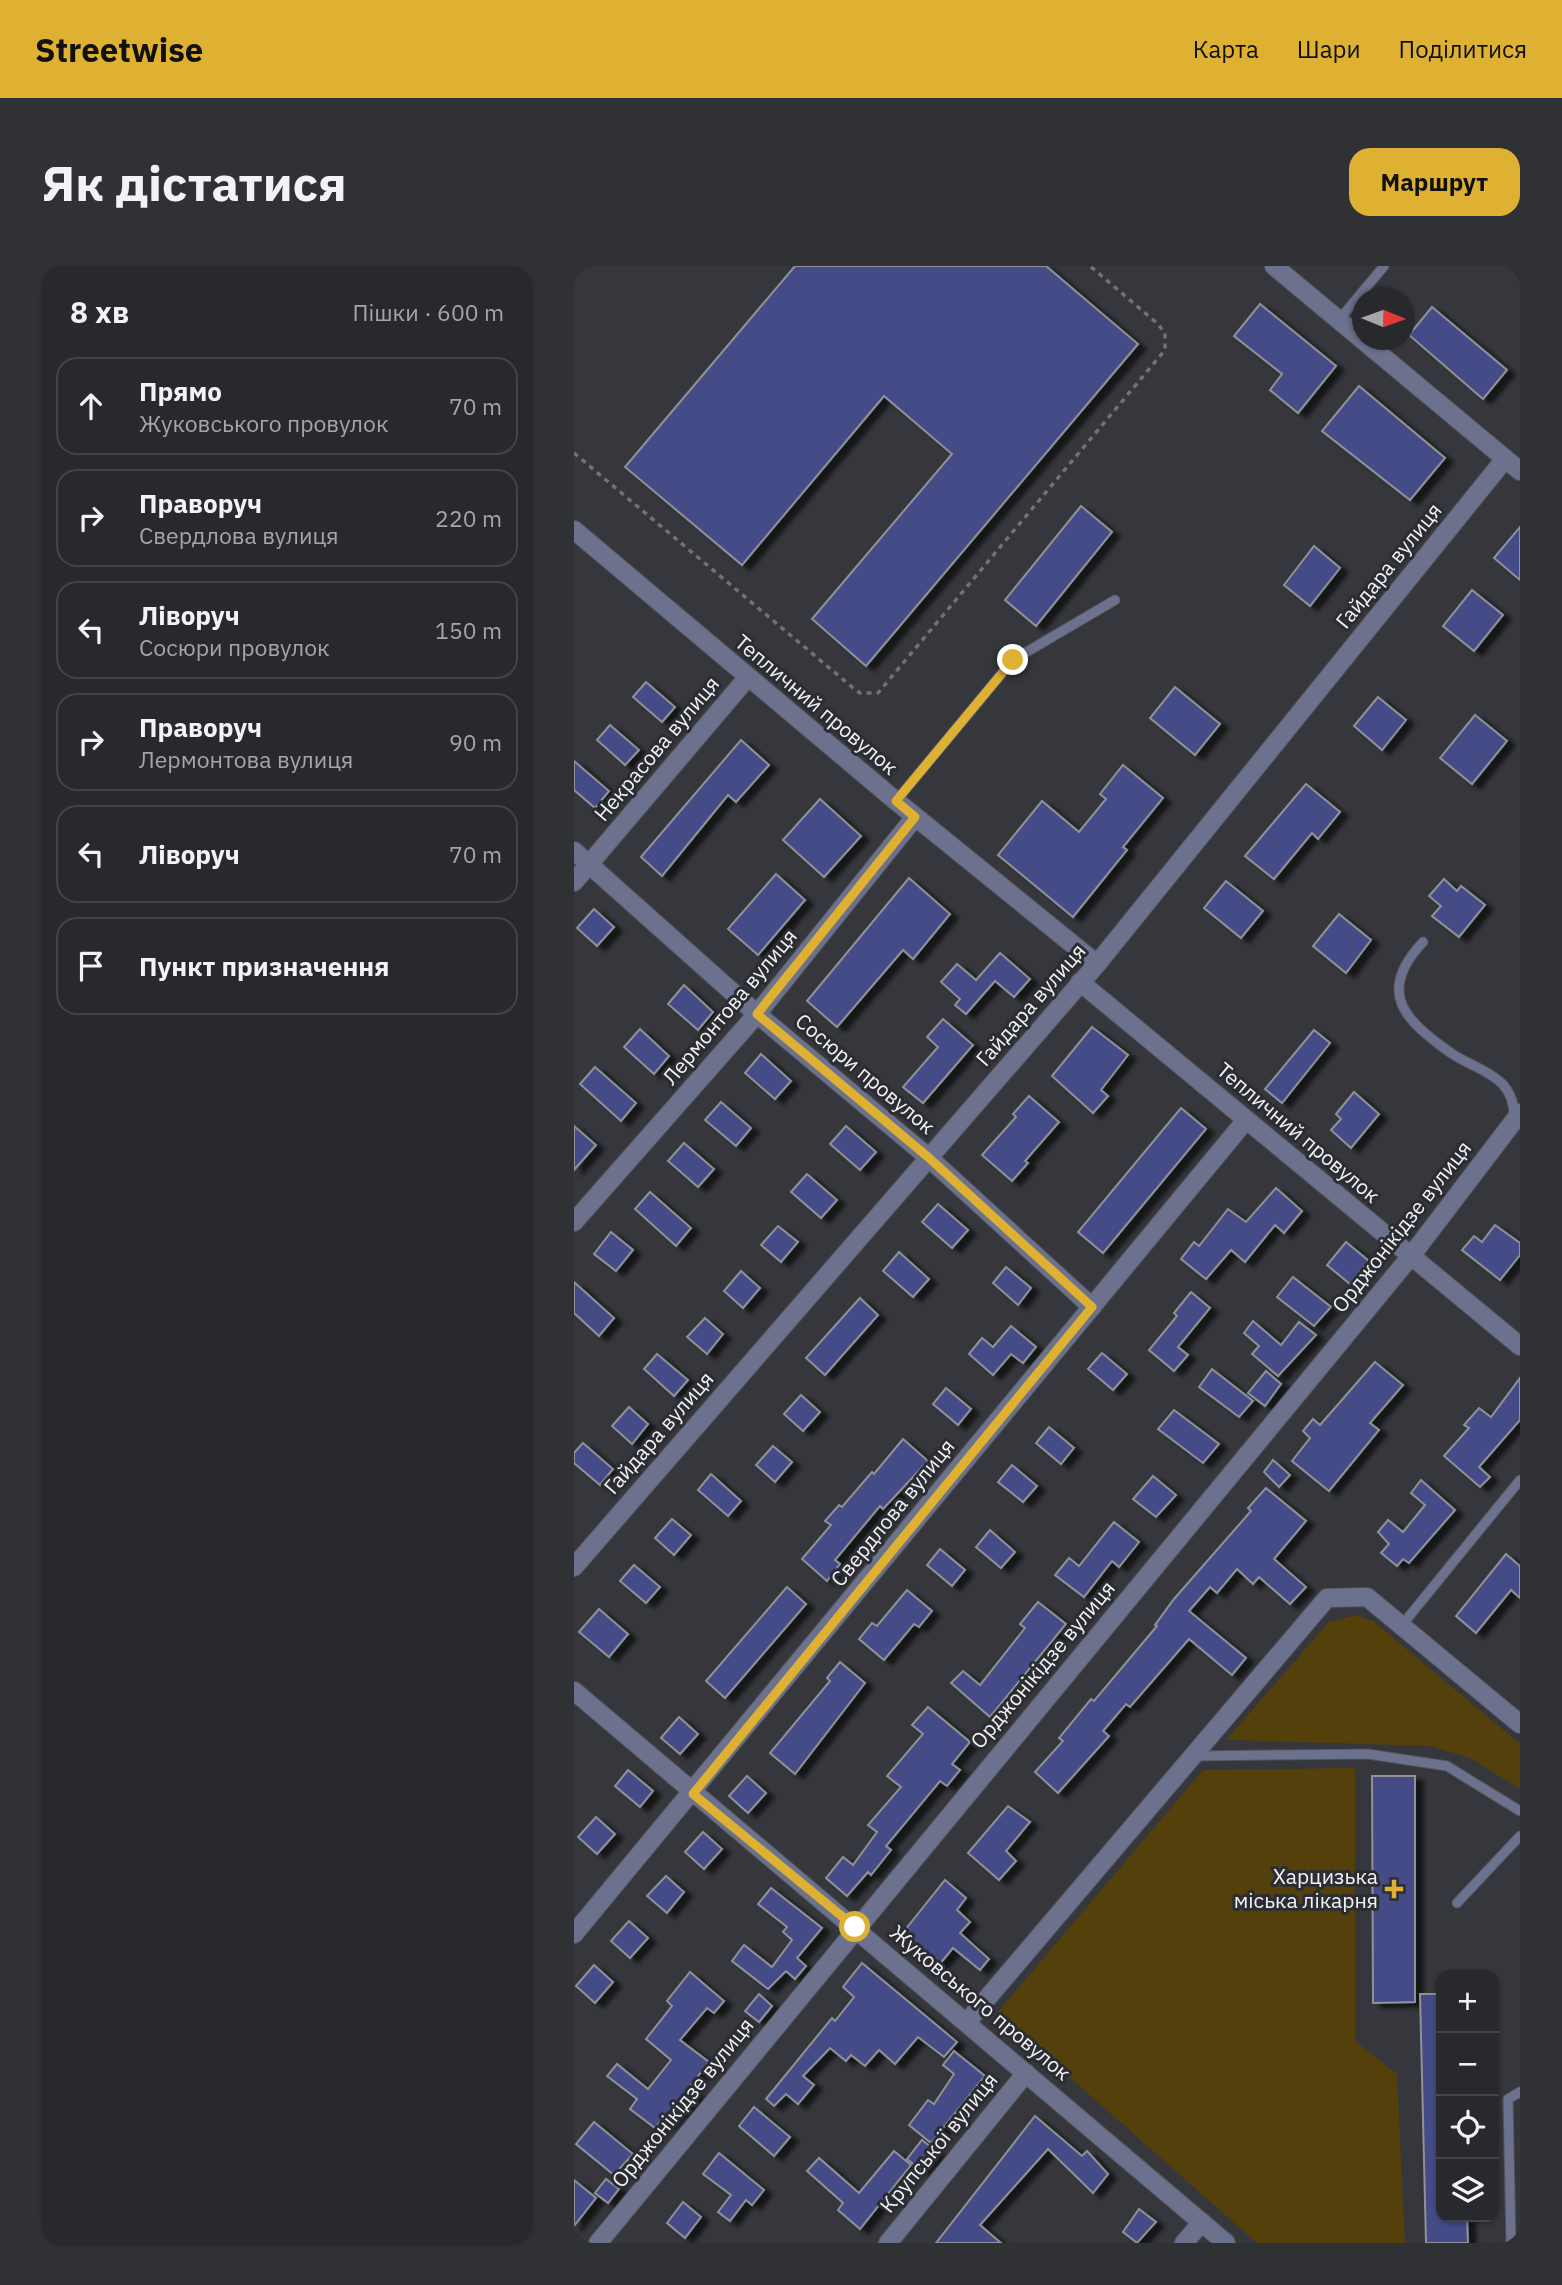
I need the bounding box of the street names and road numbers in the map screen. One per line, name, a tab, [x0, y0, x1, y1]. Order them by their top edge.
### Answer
street label: Гайдара вулиця	[1329, 497, 1448, 634]
street label: Тепличний провулок	[729, 628, 904, 781]
street label: Некрасова вулиця	[587, 670, 725, 827]
street label: Лермонтова вулиця	[656, 922, 803, 1090]
street label: Гайдара вулиця	[969, 937, 1091, 1072]
street label: Сосюри провулок	[790, 1007, 941, 1140]
street label: Тепличний провулок	[1211, 1056, 1386, 1209]
street label: Орджонікідзе вулиця	[1325, 1135, 1477, 1318]
street label: Гайдара вулиця	[597, 1365, 719, 1500]
street label: Свердлова вулиця	[824, 1433, 960, 1592]
street label: Орджонікідзе вулиця	[964, 1575, 1121, 1754]
street label: Жуковського провулок	[884, 1918, 1077, 2086]
street label: Орджонікідзе вулиця	[605, 2012, 759, 2193]
street label: Крупської вулиця	[873, 2066, 1004, 2218]

